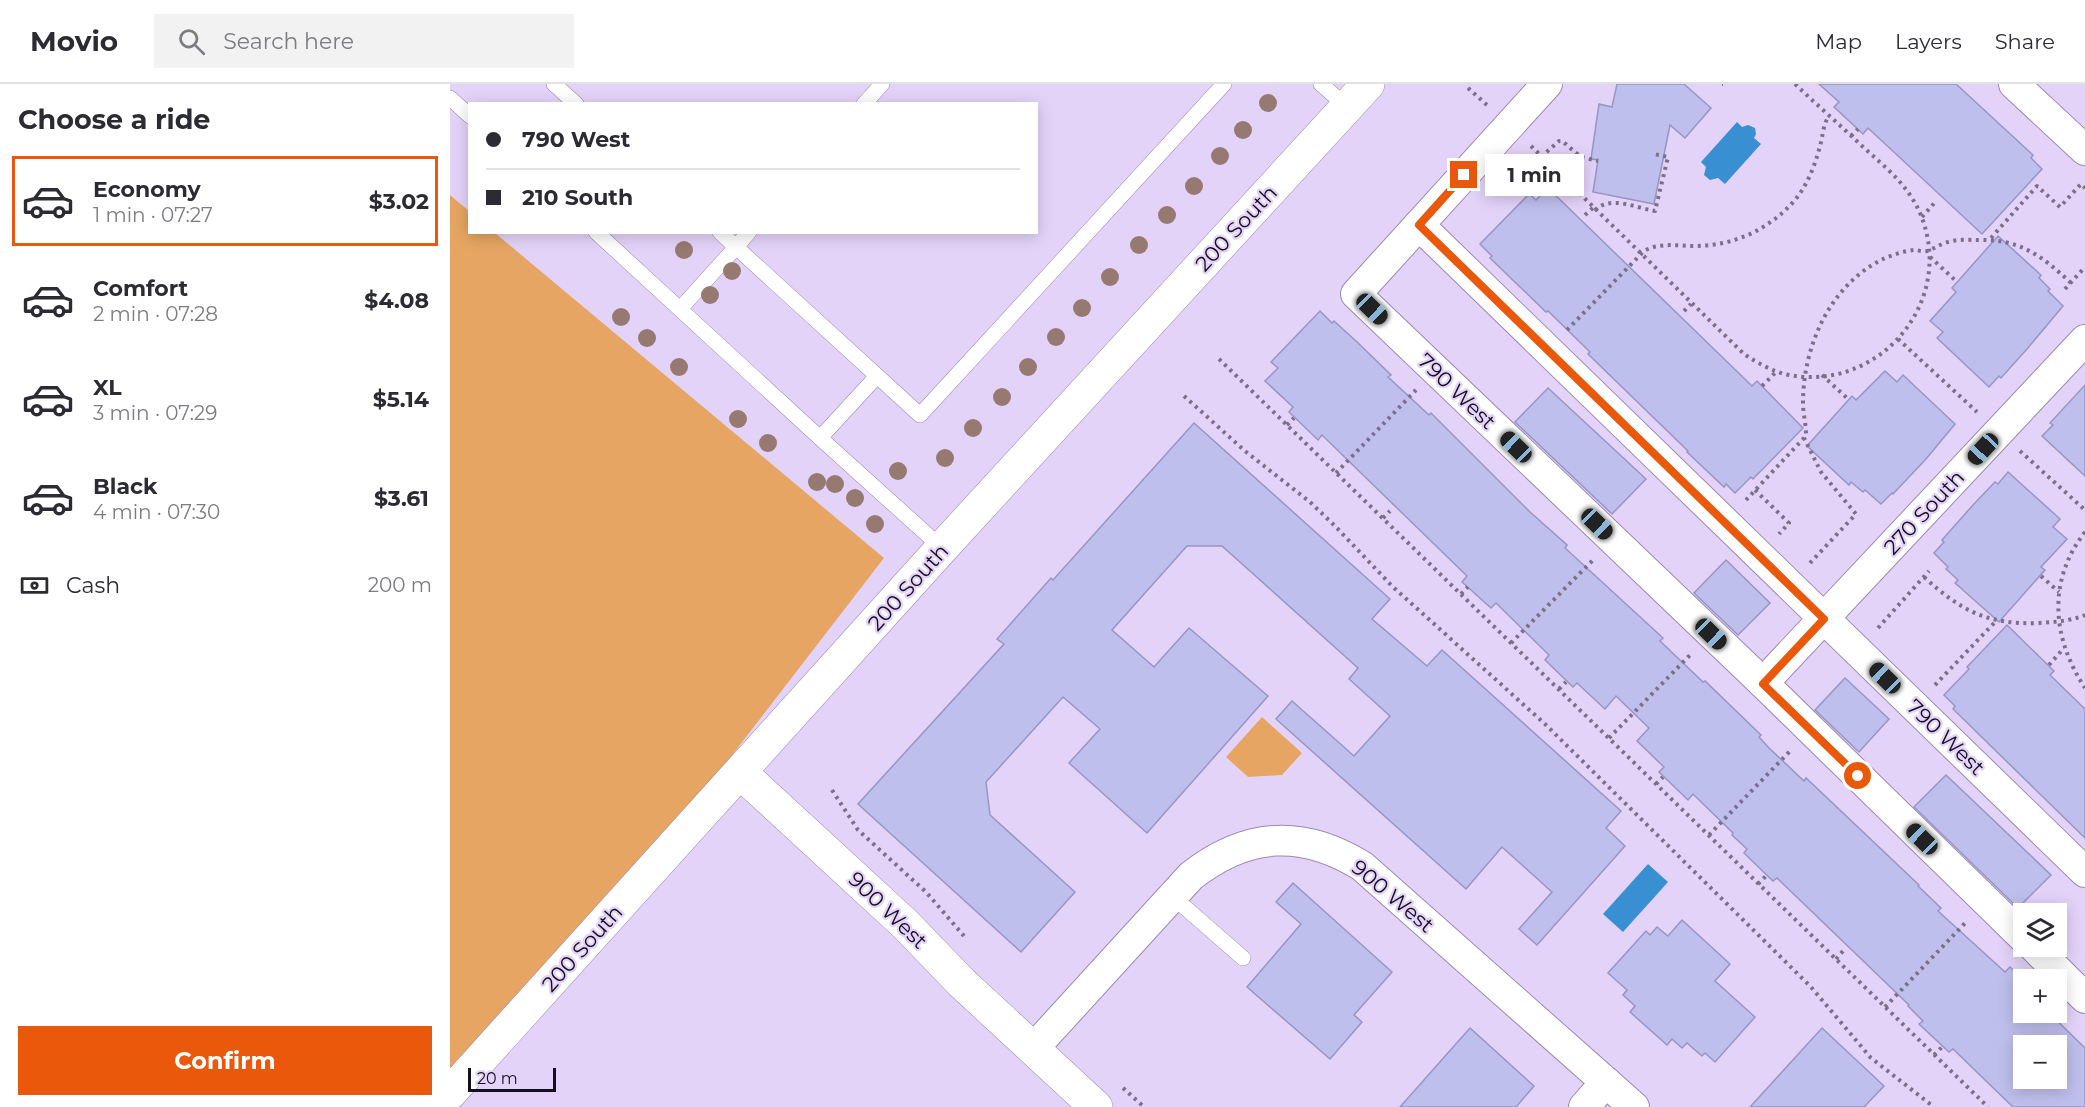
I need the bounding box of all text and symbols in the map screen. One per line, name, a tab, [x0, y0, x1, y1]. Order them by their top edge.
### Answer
search box	[154, 14, 574, 68]
text: Movio	[30, 24, 118, 58]
icon: search	[175, 25, 208, 58]
text: Search here	[223, 28, 354, 55]
text: Map	[1815, 29, 1862, 54]
text: Layers	[1895, 29, 1962, 54]
text: Share	[1995, 29, 2055, 54]
text: Choose a ride	[18, 103, 210, 136]
text: 790 West	[522, 126, 630, 153]
callout: 1 min	[1485, 154, 1584, 196]
route end	[1450, 161, 1477, 188]
text: 1 min	[1507, 163, 1562, 187]
icon: car	[21, 174, 75, 228]
text: Economy	[93, 176, 201, 203]
street label: 200 South	[1190, 180, 1282, 276]
text: 210 South	[522, 184, 633, 211]
text: $3.02	[369, 188, 429, 215]
text: 1 min · 07:27	[93, 203, 213, 227]
icon: car	[21, 273, 75, 327]
text: Comfort	[93, 275, 188, 302]
text: $4.08	[364, 287, 429, 314]
car	[1353, 290, 1391, 328]
text: 2 min · 07:28	[93, 302, 218, 326]
street label: 790 West	[1413, 348, 1501, 434]
icon: car	[21, 372, 75, 426]
text: XL	[93, 374, 122, 401]
text: $5.14	[373, 386, 429, 413]
text: 3 min · 07:29	[93, 401, 217, 425]
car	[1497, 428, 1535, 466]
car	[1964, 430, 2002, 468]
street label: 270 South	[1879, 465, 1969, 559]
icon: car	[21, 471, 75, 525]
text: Black	[93, 473, 157, 500]
text: $3.61	[374, 485, 429, 512]
text: 4 min · 07:30	[93, 500, 220, 524]
car	[1578, 505, 1616, 543]
street label: 200 South	[863, 538, 953, 636]
icon: cash	[18, 569, 51, 602]
text: Cash	[66, 572, 120, 599]
text: 200 m	[368, 573, 432, 597]
car	[1692, 615, 1730, 653]
car	[1866, 659, 1904, 697]
street label: 790 West	[1902, 694, 1990, 780]
route start	[1844, 762, 1871, 789]
car	[1903, 820, 1941, 858]
street label: 900 West	[1347, 854, 1439, 938]
street label: 900 West	[843, 866, 933, 954]
street label: 200 South	[537, 899, 627, 997]
map controls	[2013, 903, 2067, 1089]
button: layers	[2013, 903, 2067, 957]
button: +	[2013, 969, 2067, 1023]
button: Confirm	[18, 1026, 432, 1095]
button: −	[2013, 1035, 2067, 1089]
scale bar	[468, 1065, 556, 1092]
text: 20 m	[477, 1069, 518, 1088]

